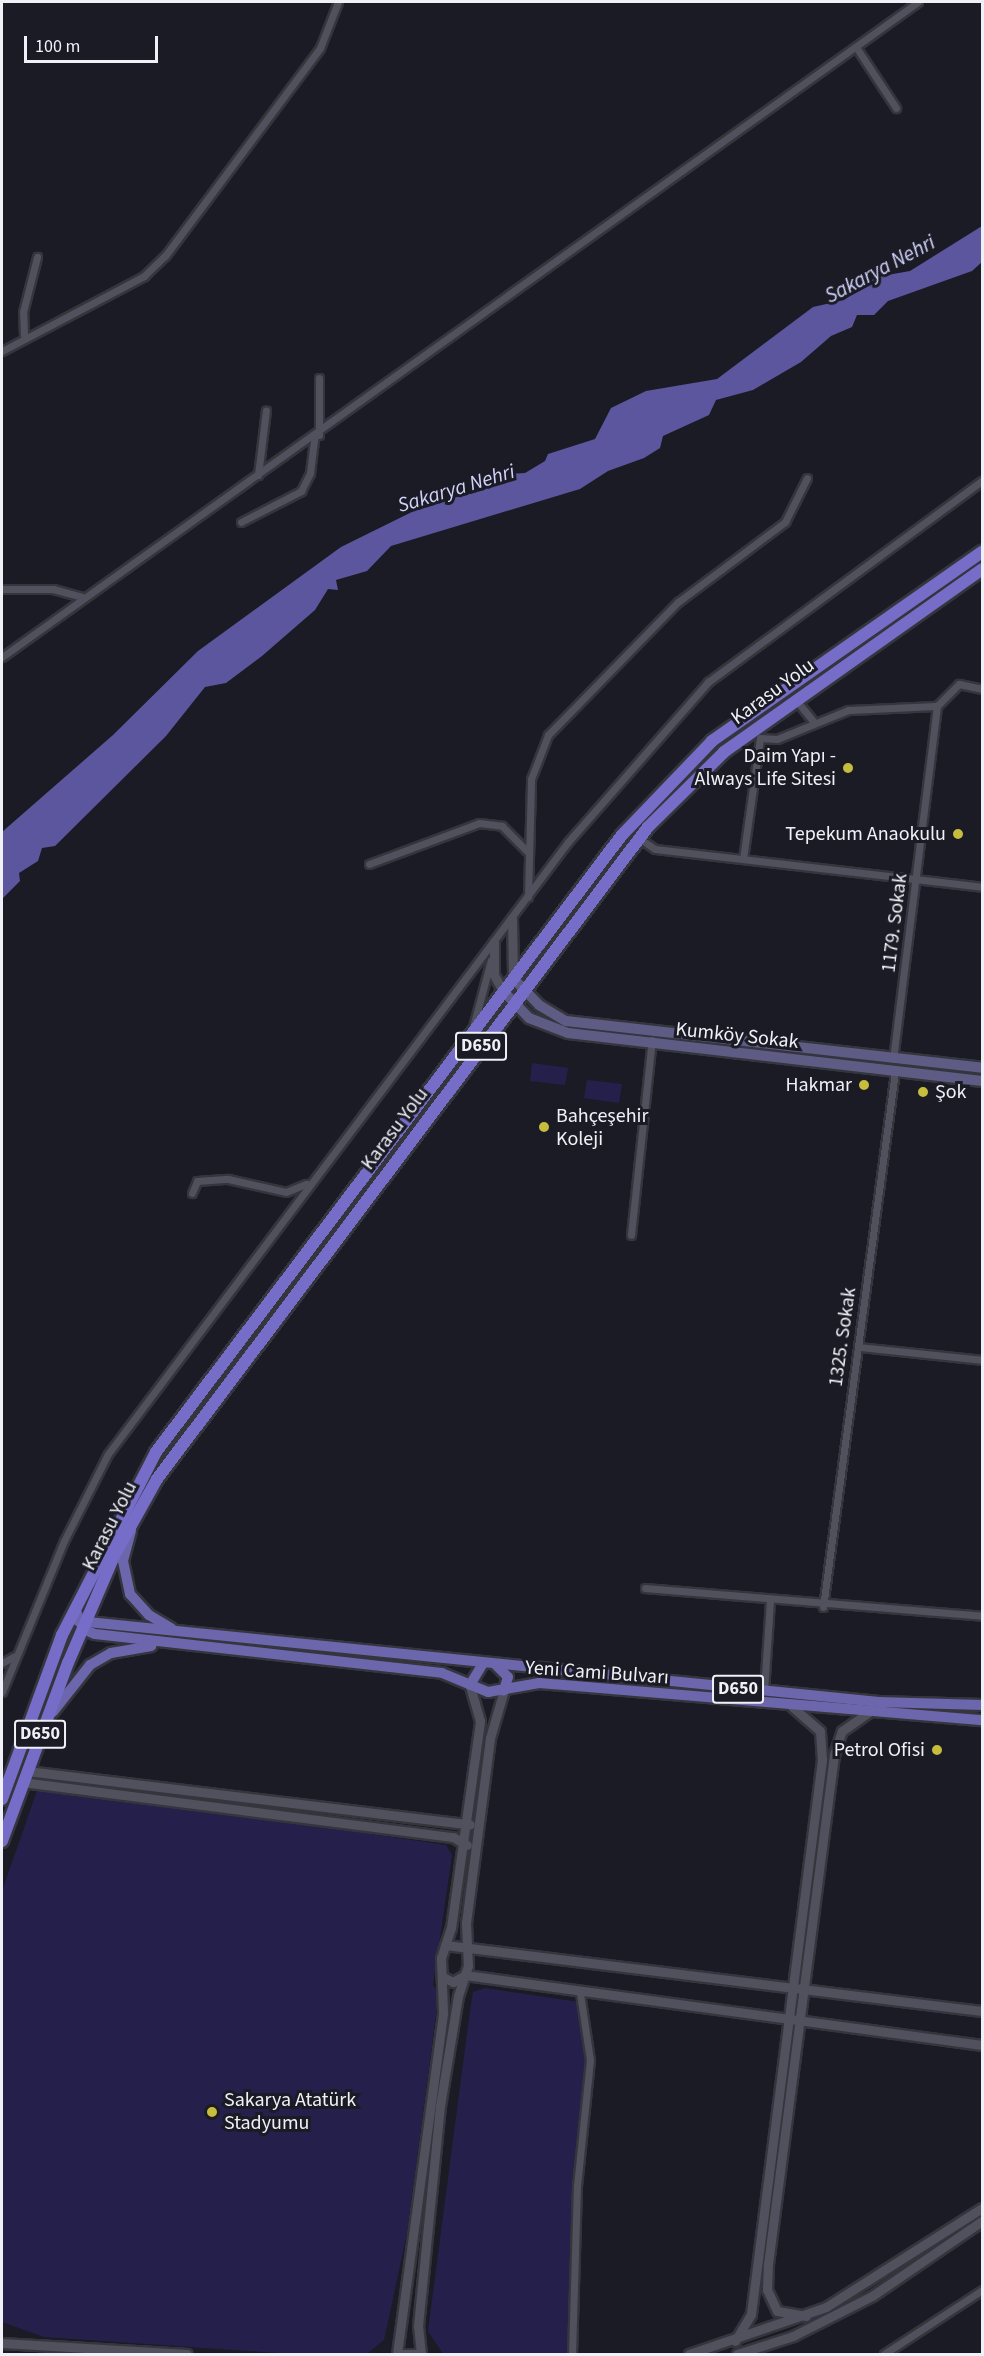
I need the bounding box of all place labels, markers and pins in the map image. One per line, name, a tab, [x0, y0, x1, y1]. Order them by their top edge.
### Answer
place label: Daim Yapı - Always Life Sitesi	[695, 744, 836, 791]
marker: Daim Yapı - Always Life Sitesi	[841, 761, 855, 775]
place label: Tepekum Anaokulu	[785, 822, 946, 846]
marker: Tepekum Anaokulu	[951, 827, 965, 841]
place label: Hakmar	[785, 1073, 852, 1097]
marker: Hakmar	[857, 1078, 871, 1092]
place label: Şok	[935, 1080, 966, 1104]
marker: Şok	[916, 1085, 930, 1099]
place label: Bahçeşehir Koleji	[556, 1104, 648, 1151]
marker: Bahçeşehir Koleji	[537, 1120, 551, 1134]
place label: Petrol Ofisi	[834, 1738, 925, 1762]
marker: Petrol Ofisi	[930, 1743, 944, 1757]
place label: Sakarya Atatürk Stadyumu	[224, 2088, 356, 2135]
marker: Sakarya Atatürk Stadyumu	[205, 2105, 219, 2119]

